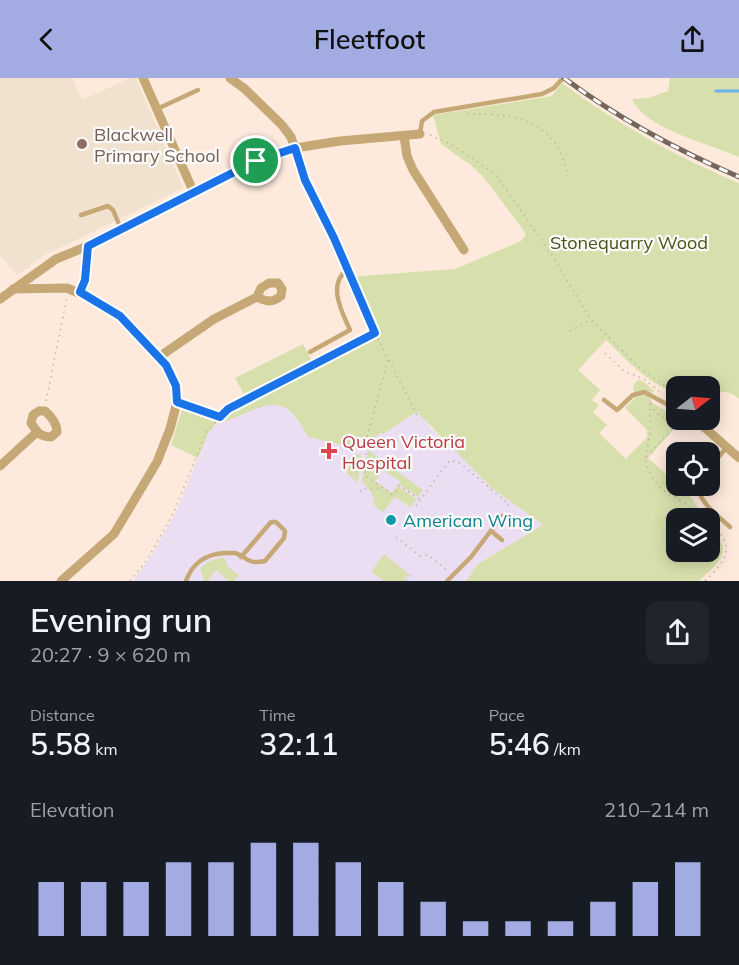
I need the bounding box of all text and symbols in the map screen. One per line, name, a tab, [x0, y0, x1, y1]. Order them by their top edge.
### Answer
text: Fleetfoot	[314, 22, 425, 56]
icon: back	[30, 23, 63, 56]
icon: share	[676, 23, 709, 56]
place label: Blackwell Primary School	[94, 123, 220, 167]
pin	[230, 135, 281, 186]
marker: Blackwell Primary School	[75, 137, 89, 151]
icon: arrive	[239, 144, 272, 177]
park label: Stonequarry Wood	[550, 231, 708, 254]
north arrow	[666, 376, 720, 430]
map controls	[666, 376, 720, 562]
place label: Queen Victoria Hospital	[342, 430, 465, 474]
marker: Queen Victoria Hospital	[320, 442, 338, 460]
button: locate	[666, 442, 720, 496]
button: layers	[666, 508, 720, 562]
place label: American Wing	[403, 509, 533, 532]
marker: American Wing	[384, 513, 398, 527]
text: Evening run	[30, 599, 212, 640]
button: share	[646, 601, 709, 664]
text: 20:27 · 9 × 620 m	[30, 642, 191, 667]
text: Distance	[30, 705, 95, 725]
text: Time	[259, 705, 296, 725]
text: Pace	[489, 705, 525, 725]
text: 5.58	[30, 725, 91, 763]
text: 32:11	[259, 725, 338, 763]
text: 5:46	[489, 725, 550, 763]
text: km	[91, 739, 118, 759]
text: /km	[550, 739, 581, 759]
text: Elevation	[30, 797, 115, 822]
text: 210–214 m	[604, 797, 709, 822]

